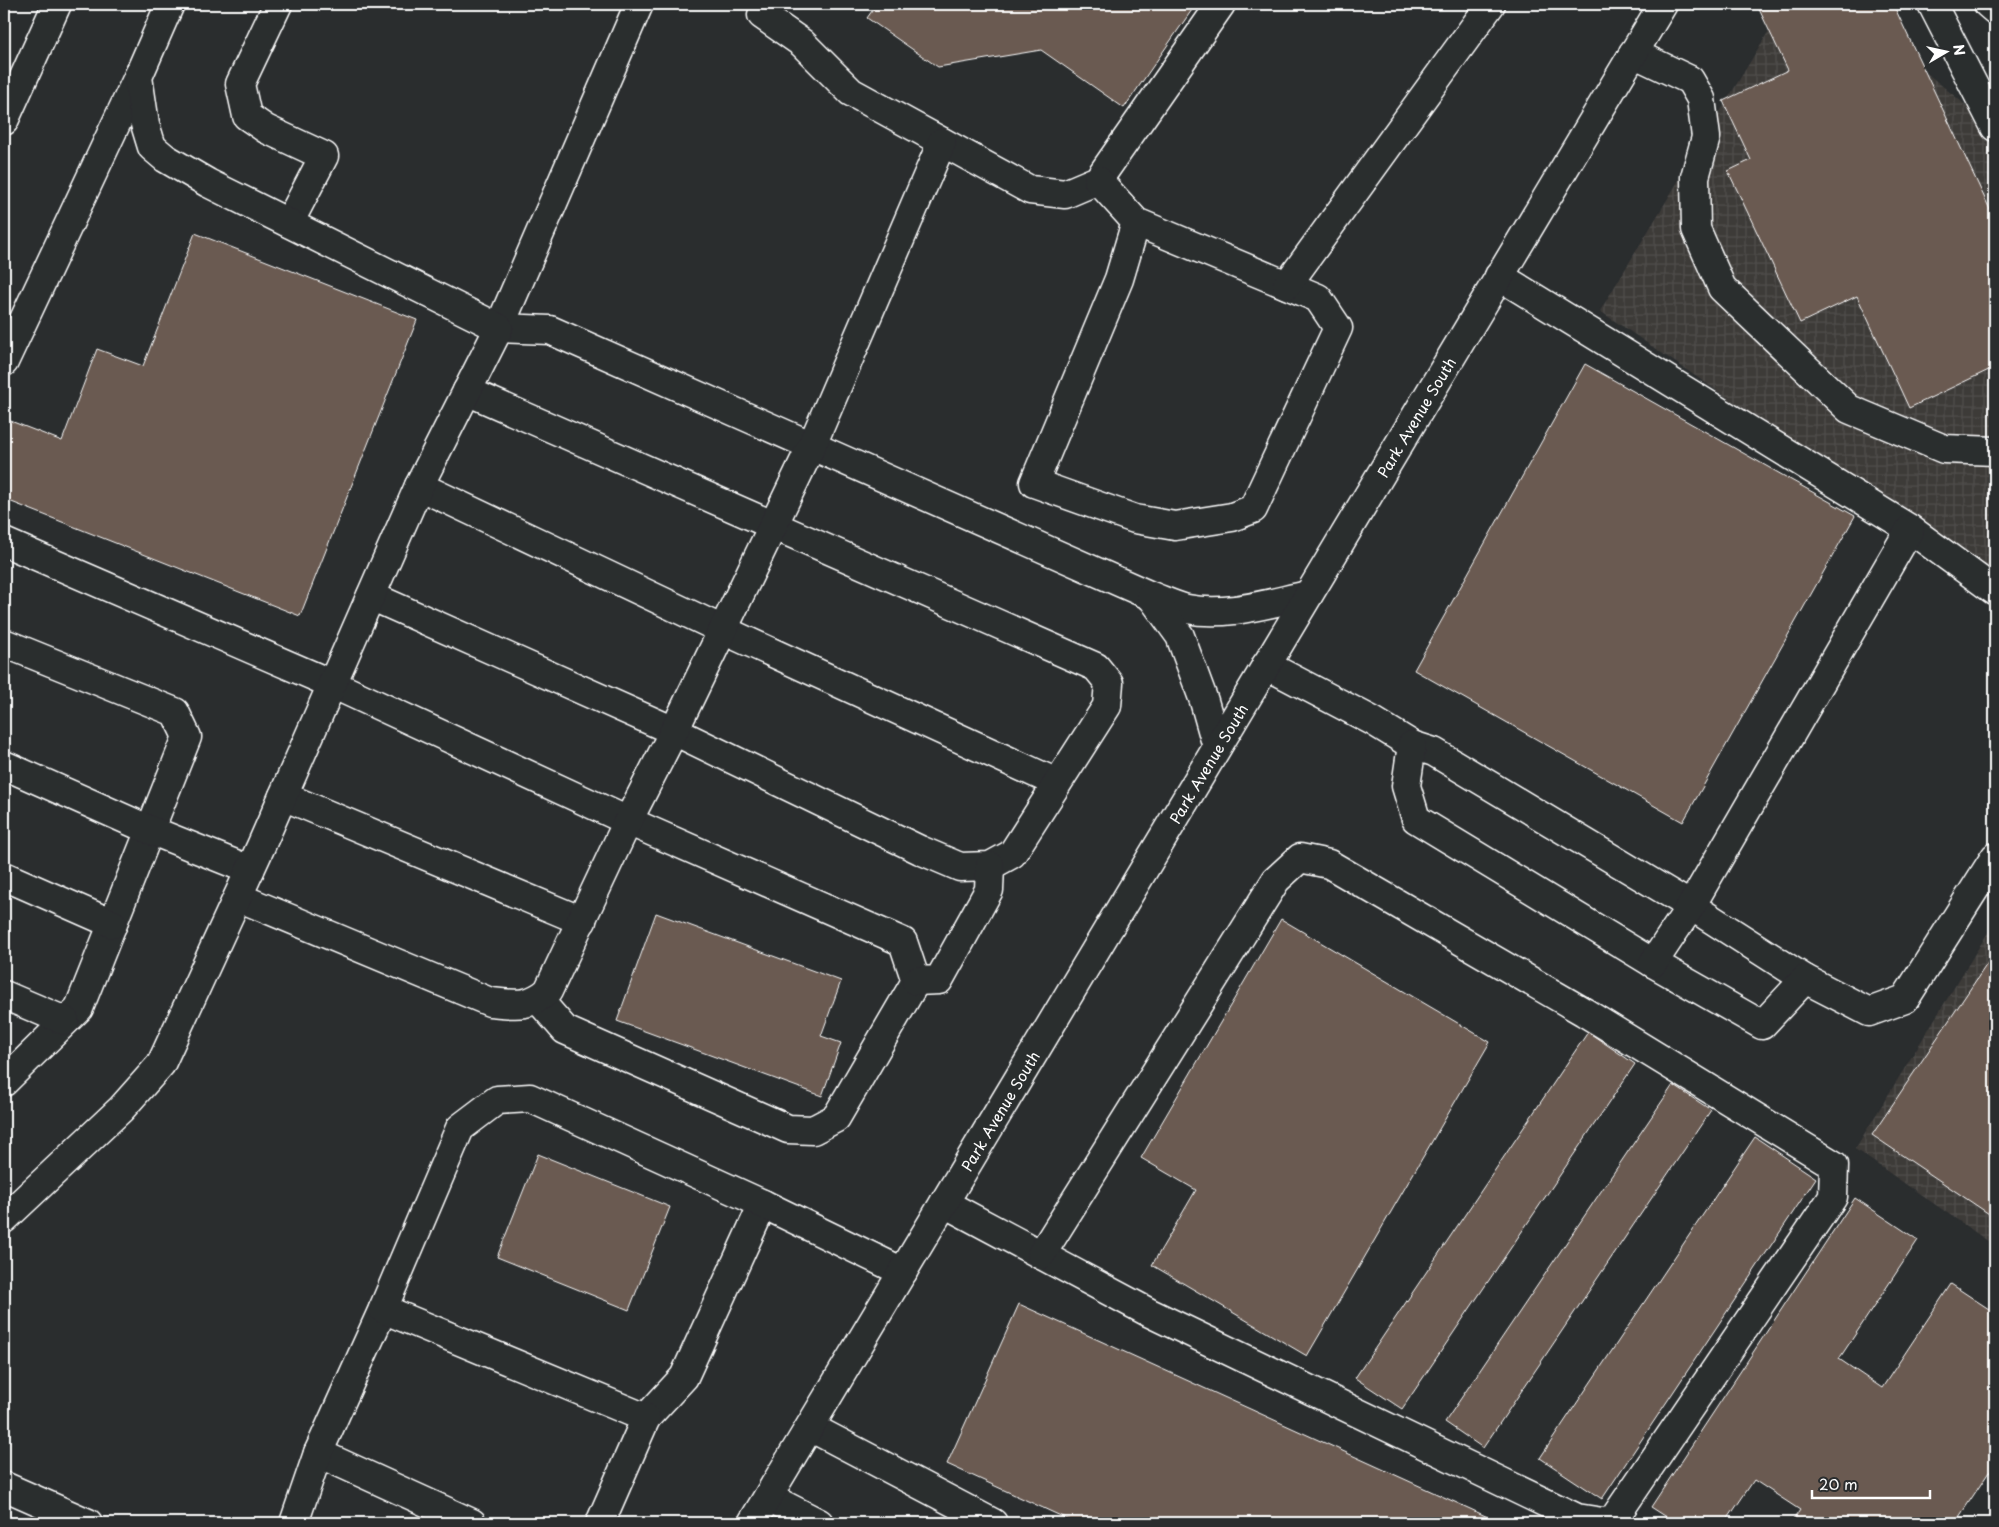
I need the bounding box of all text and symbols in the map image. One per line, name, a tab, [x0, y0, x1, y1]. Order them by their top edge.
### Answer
north arrow	[1922, 28, 1972, 78]
text: N	[1948, 43, 1971, 57]
street label: Park Avenue South	[1370, 352, 1460, 481]
street label: Park Avenue South	[1163, 699, 1253, 828]
street label: Park Avenue South	[954, 1046, 1044, 1175]
scale bar	[1812, 1467, 1929, 1499]
text: 20 m	[1819, 1472, 1858, 1495]

